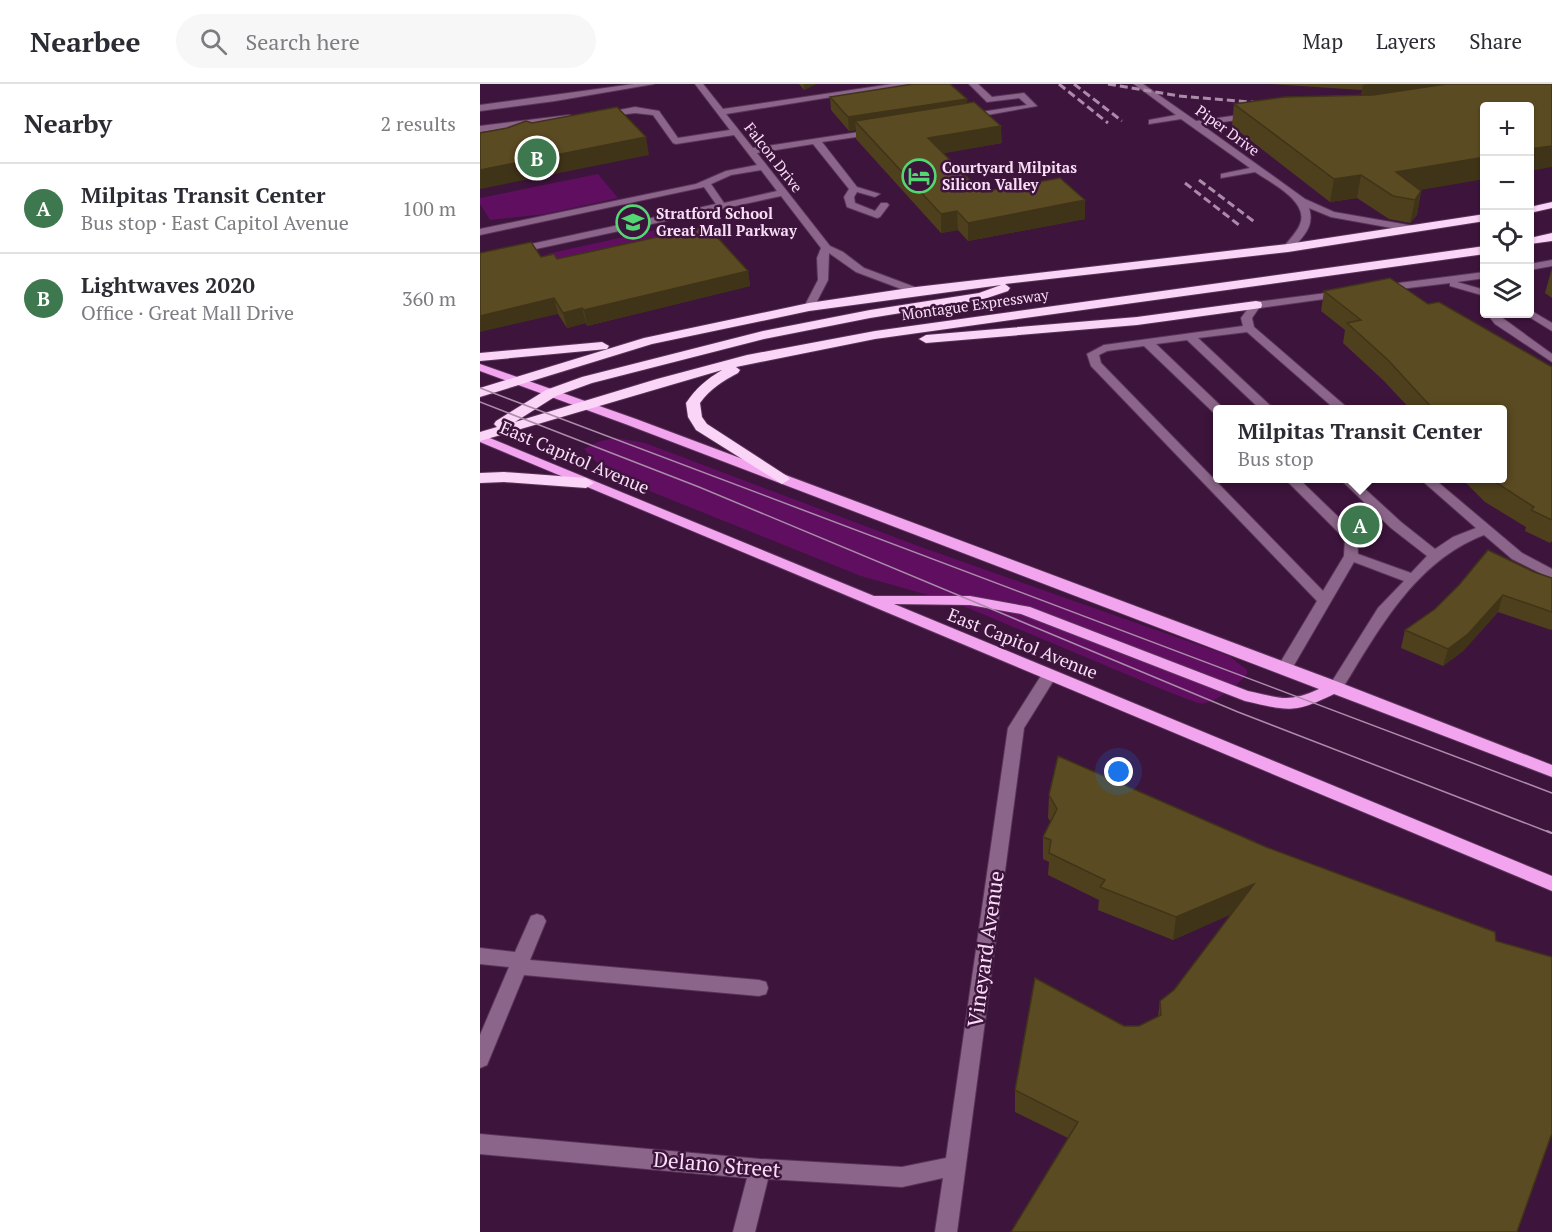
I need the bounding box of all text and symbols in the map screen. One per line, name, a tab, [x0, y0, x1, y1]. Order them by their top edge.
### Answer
search box	[176, 14, 596, 68]
text: Nearbee	[30, 23, 140, 60]
icon: search	[197, 25, 230, 58]
text: Search here	[245, 27, 360, 56]
text: Map	[1302, 27, 1343, 55]
text: Layers	[1376, 27, 1436, 55]
text: Share	[1469, 27, 1522, 55]
street label: Piper Drive	[1192, 100, 1264, 160]
map controls	[1480, 102, 1534, 318]
button: +	[1480, 102, 1534, 156]
text: Nearby	[24, 106, 112, 140]
text: 2 results	[381, 110, 456, 137]
street label: Falcon Drive	[740, 118, 808, 196]
pin: B	[518, 136, 556, 181]
button: −	[1480, 156, 1534, 210]
place label: Courtyard Milpitas Silicon Valley	[942, 157, 1077, 194]
hotel icon: Courtyard Milpitas Silicon Valley	[901, 158, 937, 194]
text: Milpitas Transit Center	[81, 180, 326, 209]
text: A	[36, 195, 51, 222]
text: 100 m	[402, 195, 456, 222]
place label: Stratford School Great Mall Parkway	[656, 203, 798, 240]
school or university icon: Stratford School Great Mall Parkway	[615, 204, 651, 240]
text: Bus stop · East Capitol Avenue	[81, 209, 349, 236]
button: locate	[1480, 210, 1534, 264]
button: layers	[1480, 264, 1534, 318]
text: Lightwaves 2020	[81, 270, 255, 299]
street label: Montague Expressway	[900, 284, 1050, 324]
text: B	[37, 285, 50, 312]
text: 360 m	[402, 285, 456, 312]
text: Office · Great Mall Drive	[81, 299, 294, 326]
popup	[1213, 405, 1507, 483]
street label: East Capitol Avenue	[497, 415, 653, 499]
text: Milpitas Transit Center	[1238, 416, 1482, 445]
text: Bus stop	[1238, 445, 1314, 472]
pin: A	[1340, 502, 1380, 548]
street label: East Capitol Avenue	[944, 602, 1102, 684]
your location	[1104, 757, 1133, 786]
street label: Vineyard Avenue	[960, 869, 1010, 1029]
street label: Delano Street	[652, 1144, 782, 1184]

